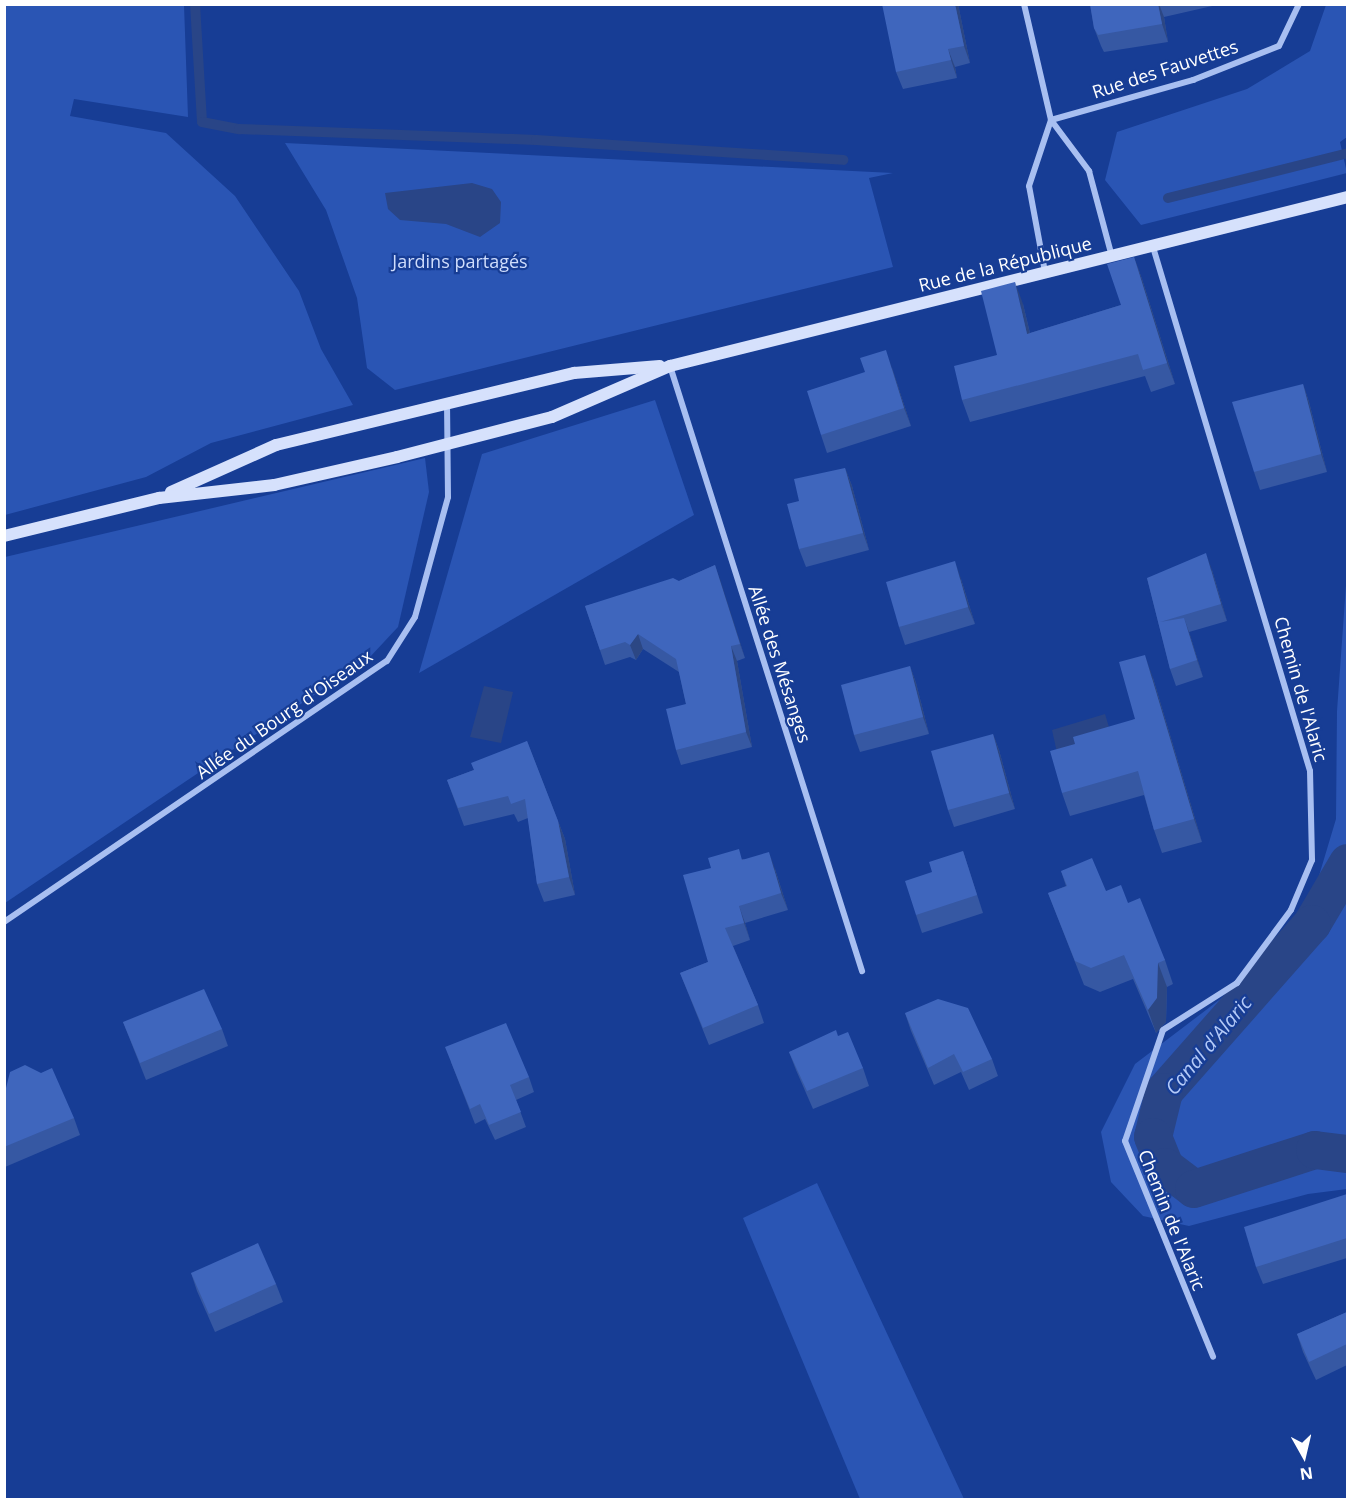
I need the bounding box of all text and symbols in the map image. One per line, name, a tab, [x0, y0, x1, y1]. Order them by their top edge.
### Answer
street label: Rue des Fauvettes	[1089, 35, 1241, 103]
street label: Rue de la République	[916, 232, 1094, 296]
park label: Jardins partagés	[392, 250, 528, 272]
street label: Allée des Mésanges	[744, 583, 816, 745]
street label: Chemin de l'Alaric	[1270, 614, 1332, 764]
street label: Allée du Bourg d'Oiseaux	[192, 645, 376, 783]
water label: Canal d'Alaric	[1160, 991, 1256, 1099]
street label: Chemin de l'Alaric	[1134, 1146, 1210, 1294]
north arrow	[1274, 1426, 1334, 1486]
text: N	[1299, 1462, 1314, 1486]

